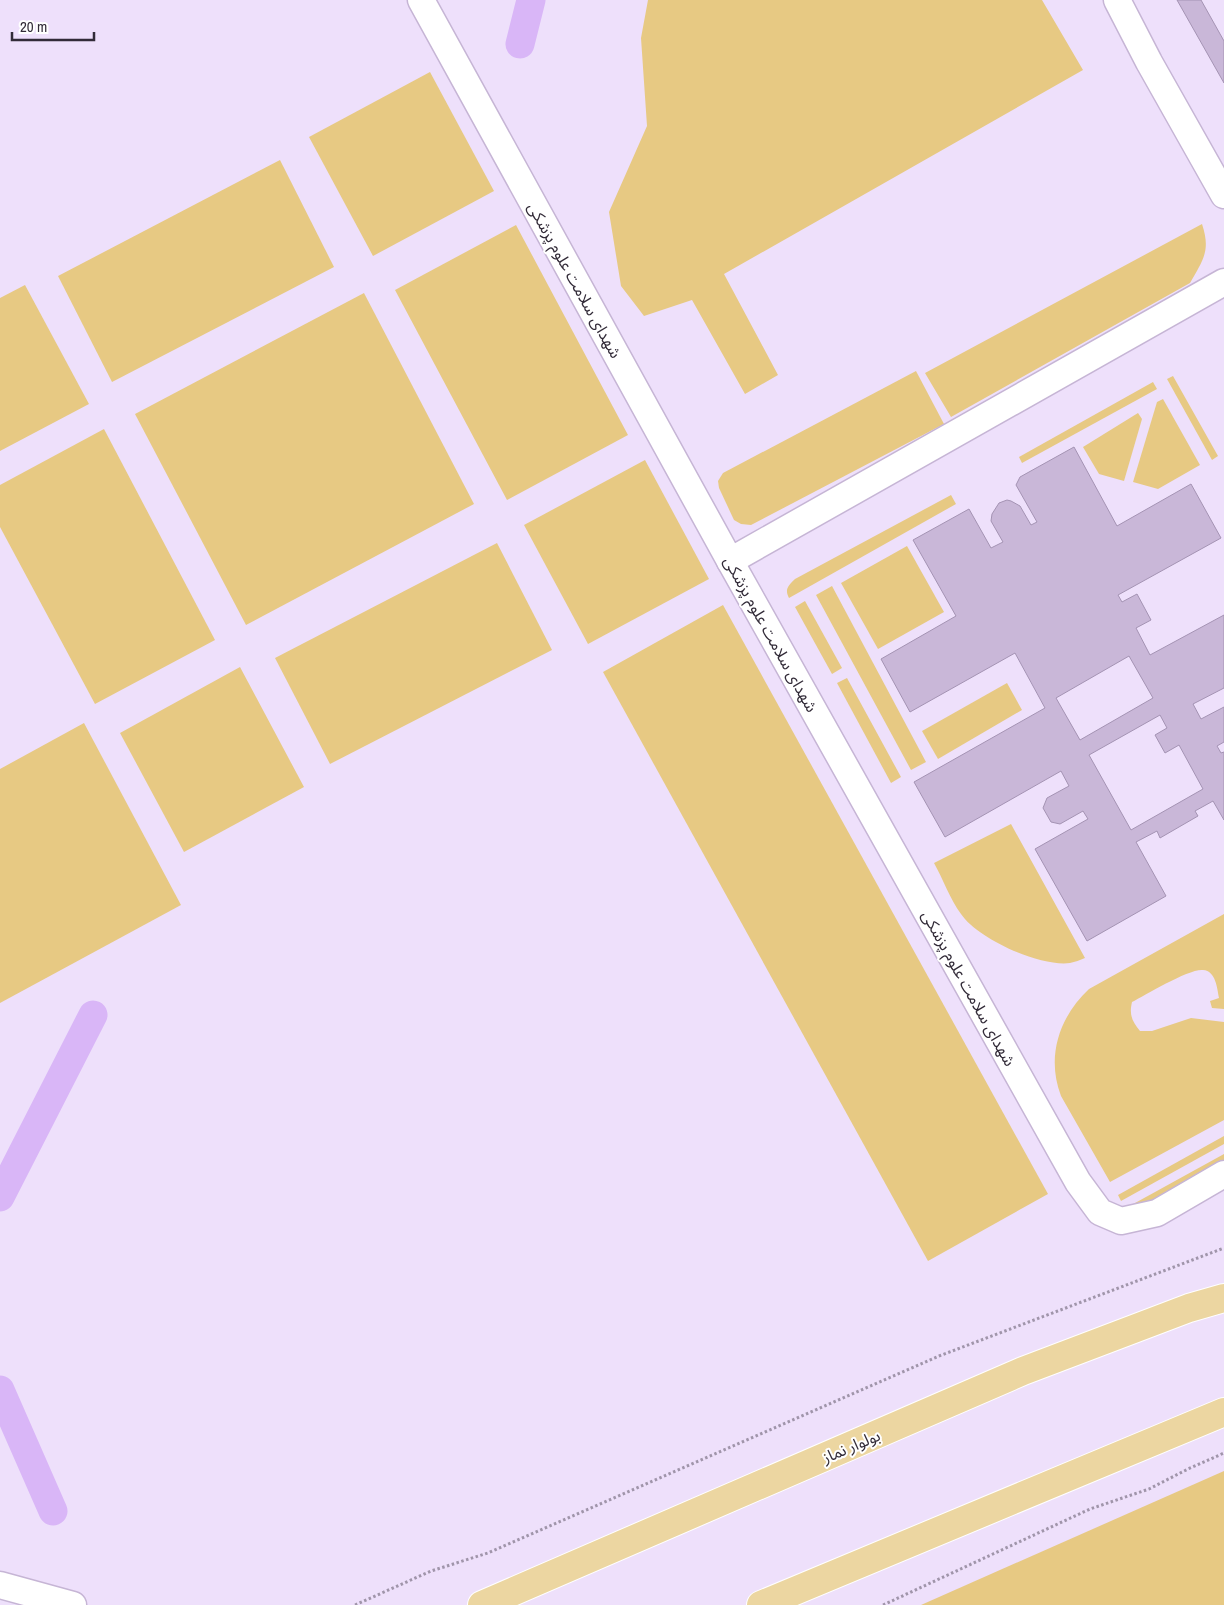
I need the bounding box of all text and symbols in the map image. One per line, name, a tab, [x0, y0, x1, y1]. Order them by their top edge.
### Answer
scale bar	[12, 10, 95, 42]
text: 20 m	[20, 16, 47, 37]
street label: شهدای سلامت علوم پزشکی	[521, 198, 627, 363]
street label: شهدای سلامت علوم پزشکی	[717, 552, 823, 717]
street label: شهدای سلامت علوم پزشکی	[915, 906, 1021, 1071]
street label: بولوار نماز	[818, 1424, 883, 1468]

